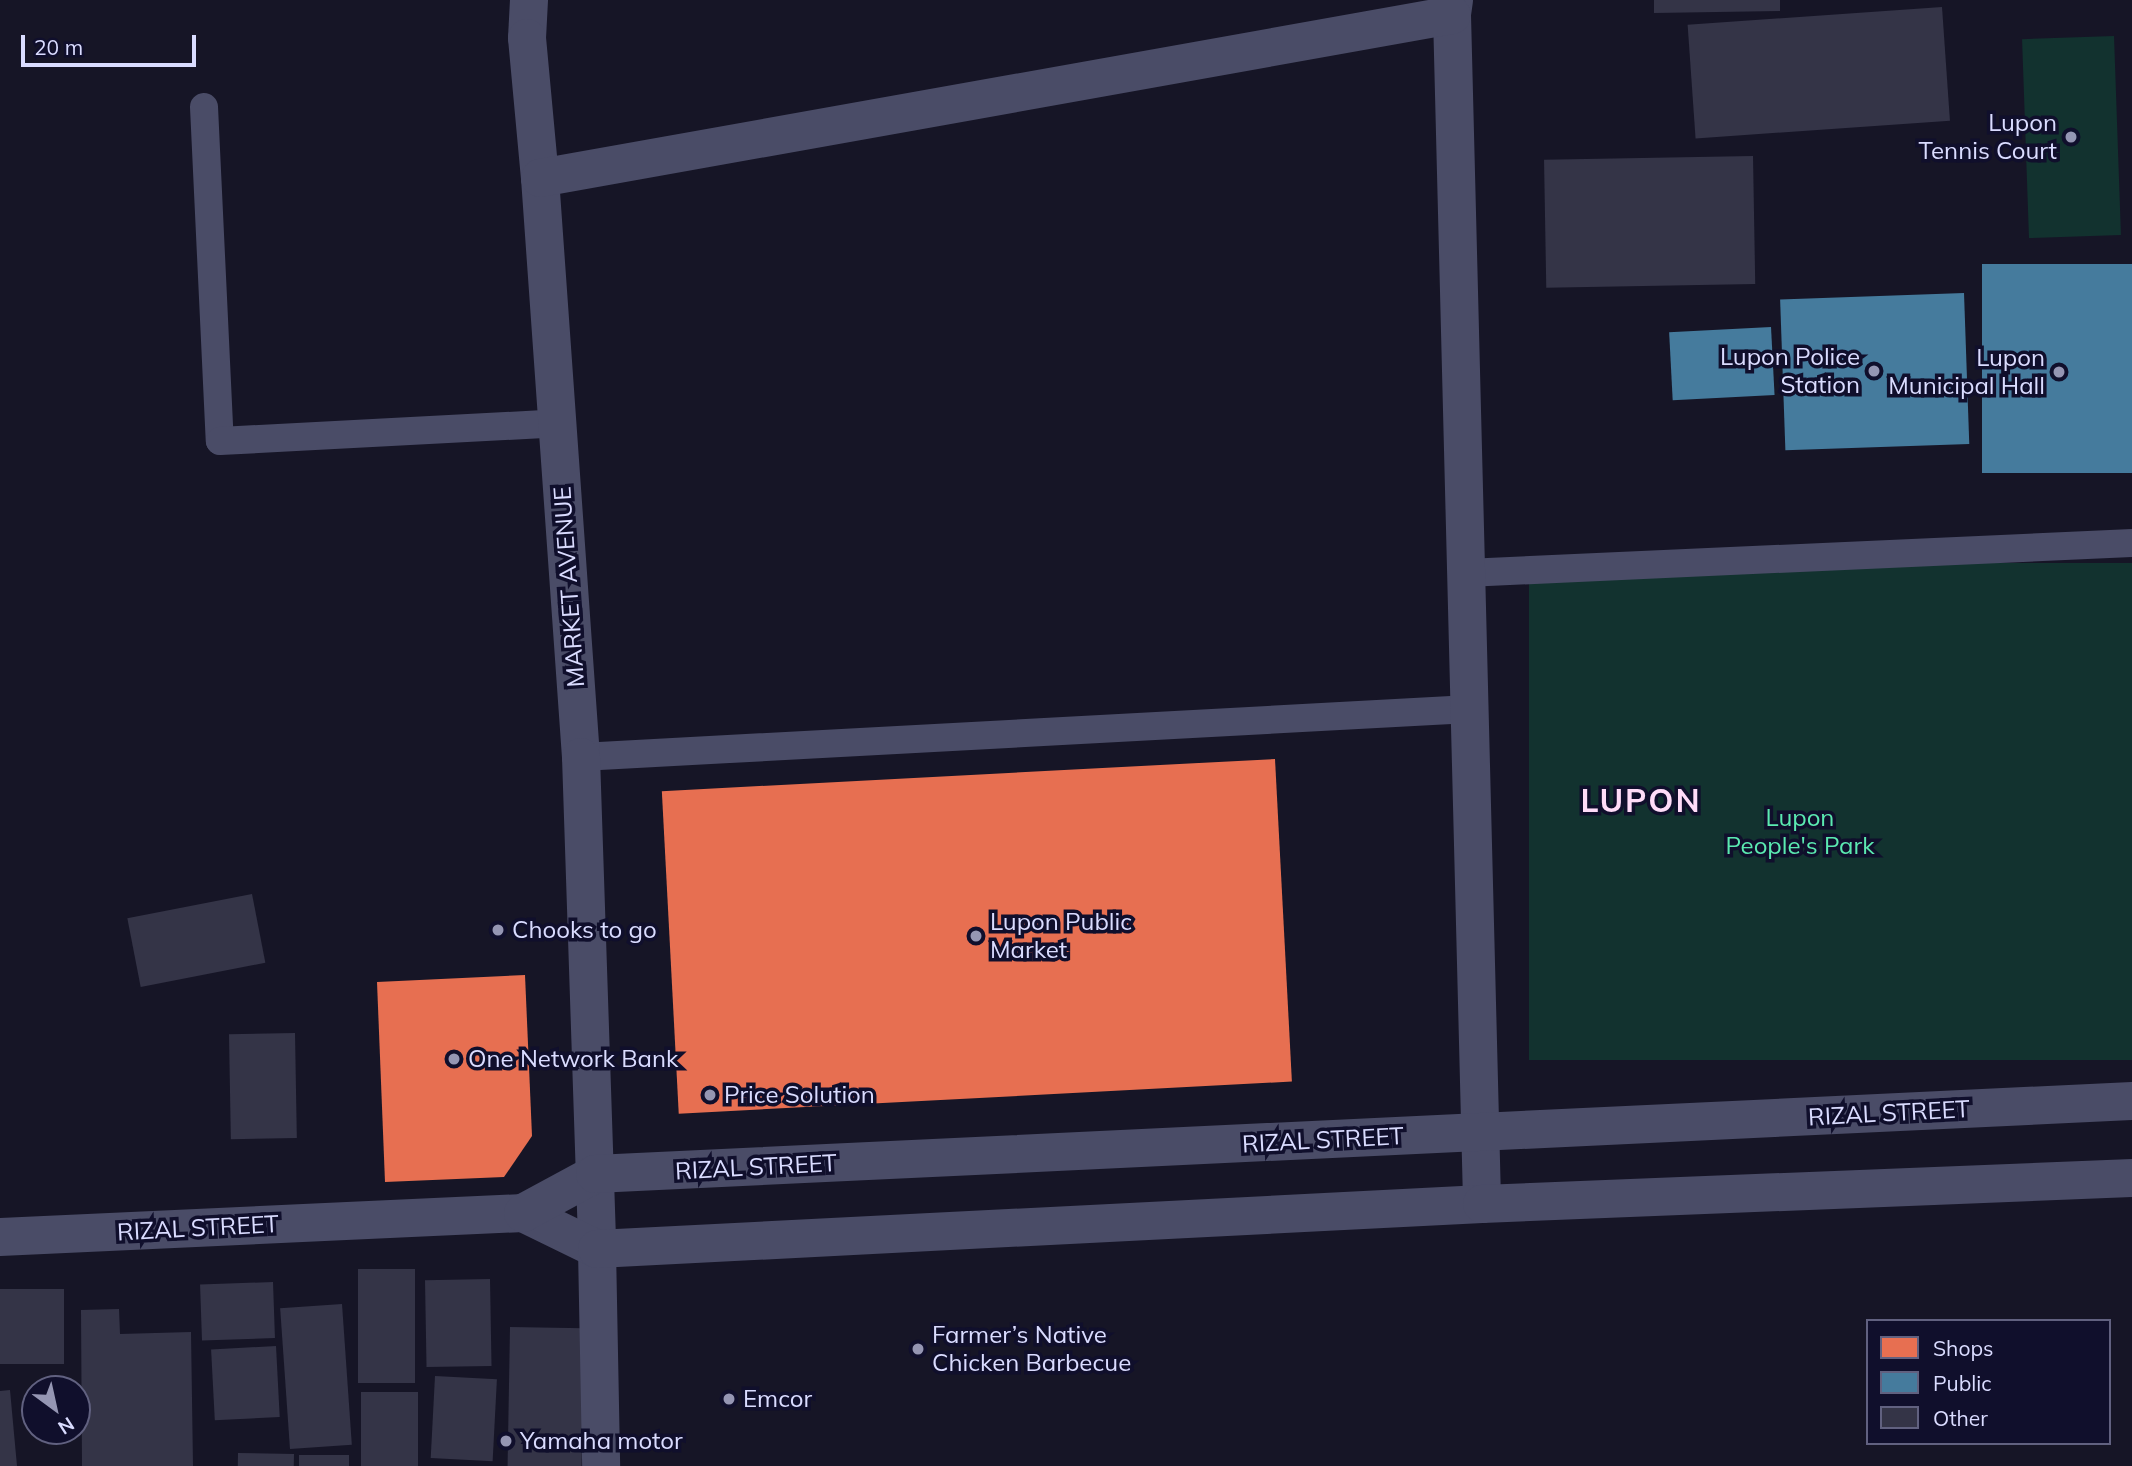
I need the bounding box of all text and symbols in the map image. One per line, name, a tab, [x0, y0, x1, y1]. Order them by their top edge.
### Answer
scale bar	[24, 21, 200, 65]
text: 20 m	[34, 34, 83, 60]
place label: Lupon Tennis Court	[1918, 109, 2057, 165]
marker: Lupon Tennis Court	[2063, 129, 2079, 145]
place label: Lupon Police Station	[1720, 343, 1860, 399]
place label: Lupon Municipal Hall	[1888, 344, 2045, 400]
marker: Lupon Police Station	[1866, 363, 1882, 379]
marker: Lupon Municipal Hall	[2051, 364, 2067, 380]
street label: MARKET AVENUE	[548, 486, 590, 688]
district label: LUPON	[1581, 781, 1701, 819]
park label: Lupon People's Park	[1725, 804, 1875, 860]
place label: Lupon Public Market	[990, 908, 1132, 964]
place label: Chooks to go	[512, 916, 657, 944]
marker: Chooks to go	[490, 922, 506, 938]
marker: Lupon Public Market	[968, 928, 984, 944]
place label: One Network Bank	[468, 1045, 678, 1073]
marker: One Network Bank	[446, 1051, 462, 1067]
place label: Price Solution	[724, 1081, 875, 1109]
marker: Price Solution	[702, 1087, 718, 1103]
street label: RIZAL STREET	[1807, 1094, 1971, 1132]
street label: RIZAL STREET	[1241, 1121, 1405, 1159]
street label: RIZAL STREET	[674, 1148, 838, 1186]
street label: RIZAL STREET	[116, 1209, 280, 1247]
legend	[1866, 1319, 2111, 1445]
place label: Farmer’s Native Chicken Barbecue	[932, 1321, 1131, 1377]
text: Shops	[1933, 1335, 1993, 1361]
marker: Farmer’s Native Chicken Barbecue	[910, 1341, 926, 1357]
text: Public	[1933, 1370, 1992, 1396]
north arrow	[21, 1375, 91, 1445]
place label: Emcor	[743, 1385, 812, 1413]
marker: Emcor	[721, 1391, 737, 1407]
text: Other	[1933, 1405, 1988, 1431]
text: N	[54, 1412, 79, 1440]
place label: Yamaha motor	[520, 1427, 683, 1455]
marker: Yamaha motor	[498, 1433, 514, 1449]

